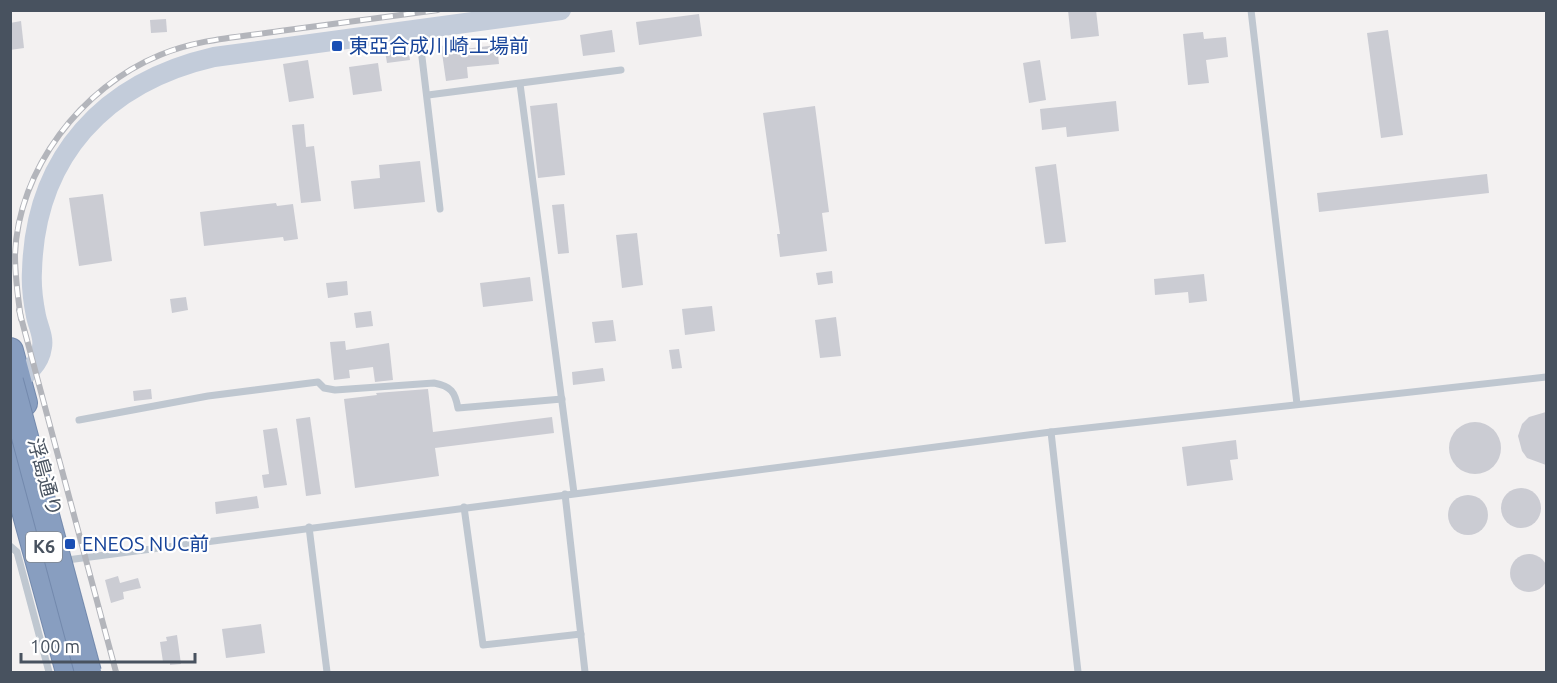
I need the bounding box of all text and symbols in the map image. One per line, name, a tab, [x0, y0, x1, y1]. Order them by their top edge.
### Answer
place label: 東亞合成川崎工場前	[349, 34, 529, 57]
marker: 東亞合成川崎工場前	[330, 39, 344, 53]
street label: 浮島通り	[24, 435, 67, 518]
road number: K6	[26, 532, 62, 562]
place label: ENEOS NUC前	[82, 532, 209, 555]
marker: ENEOS NUC前	[63, 537, 77, 551]
scale bar	[21, 626, 195, 664]
text: 100 m	[30, 636, 80, 656]

